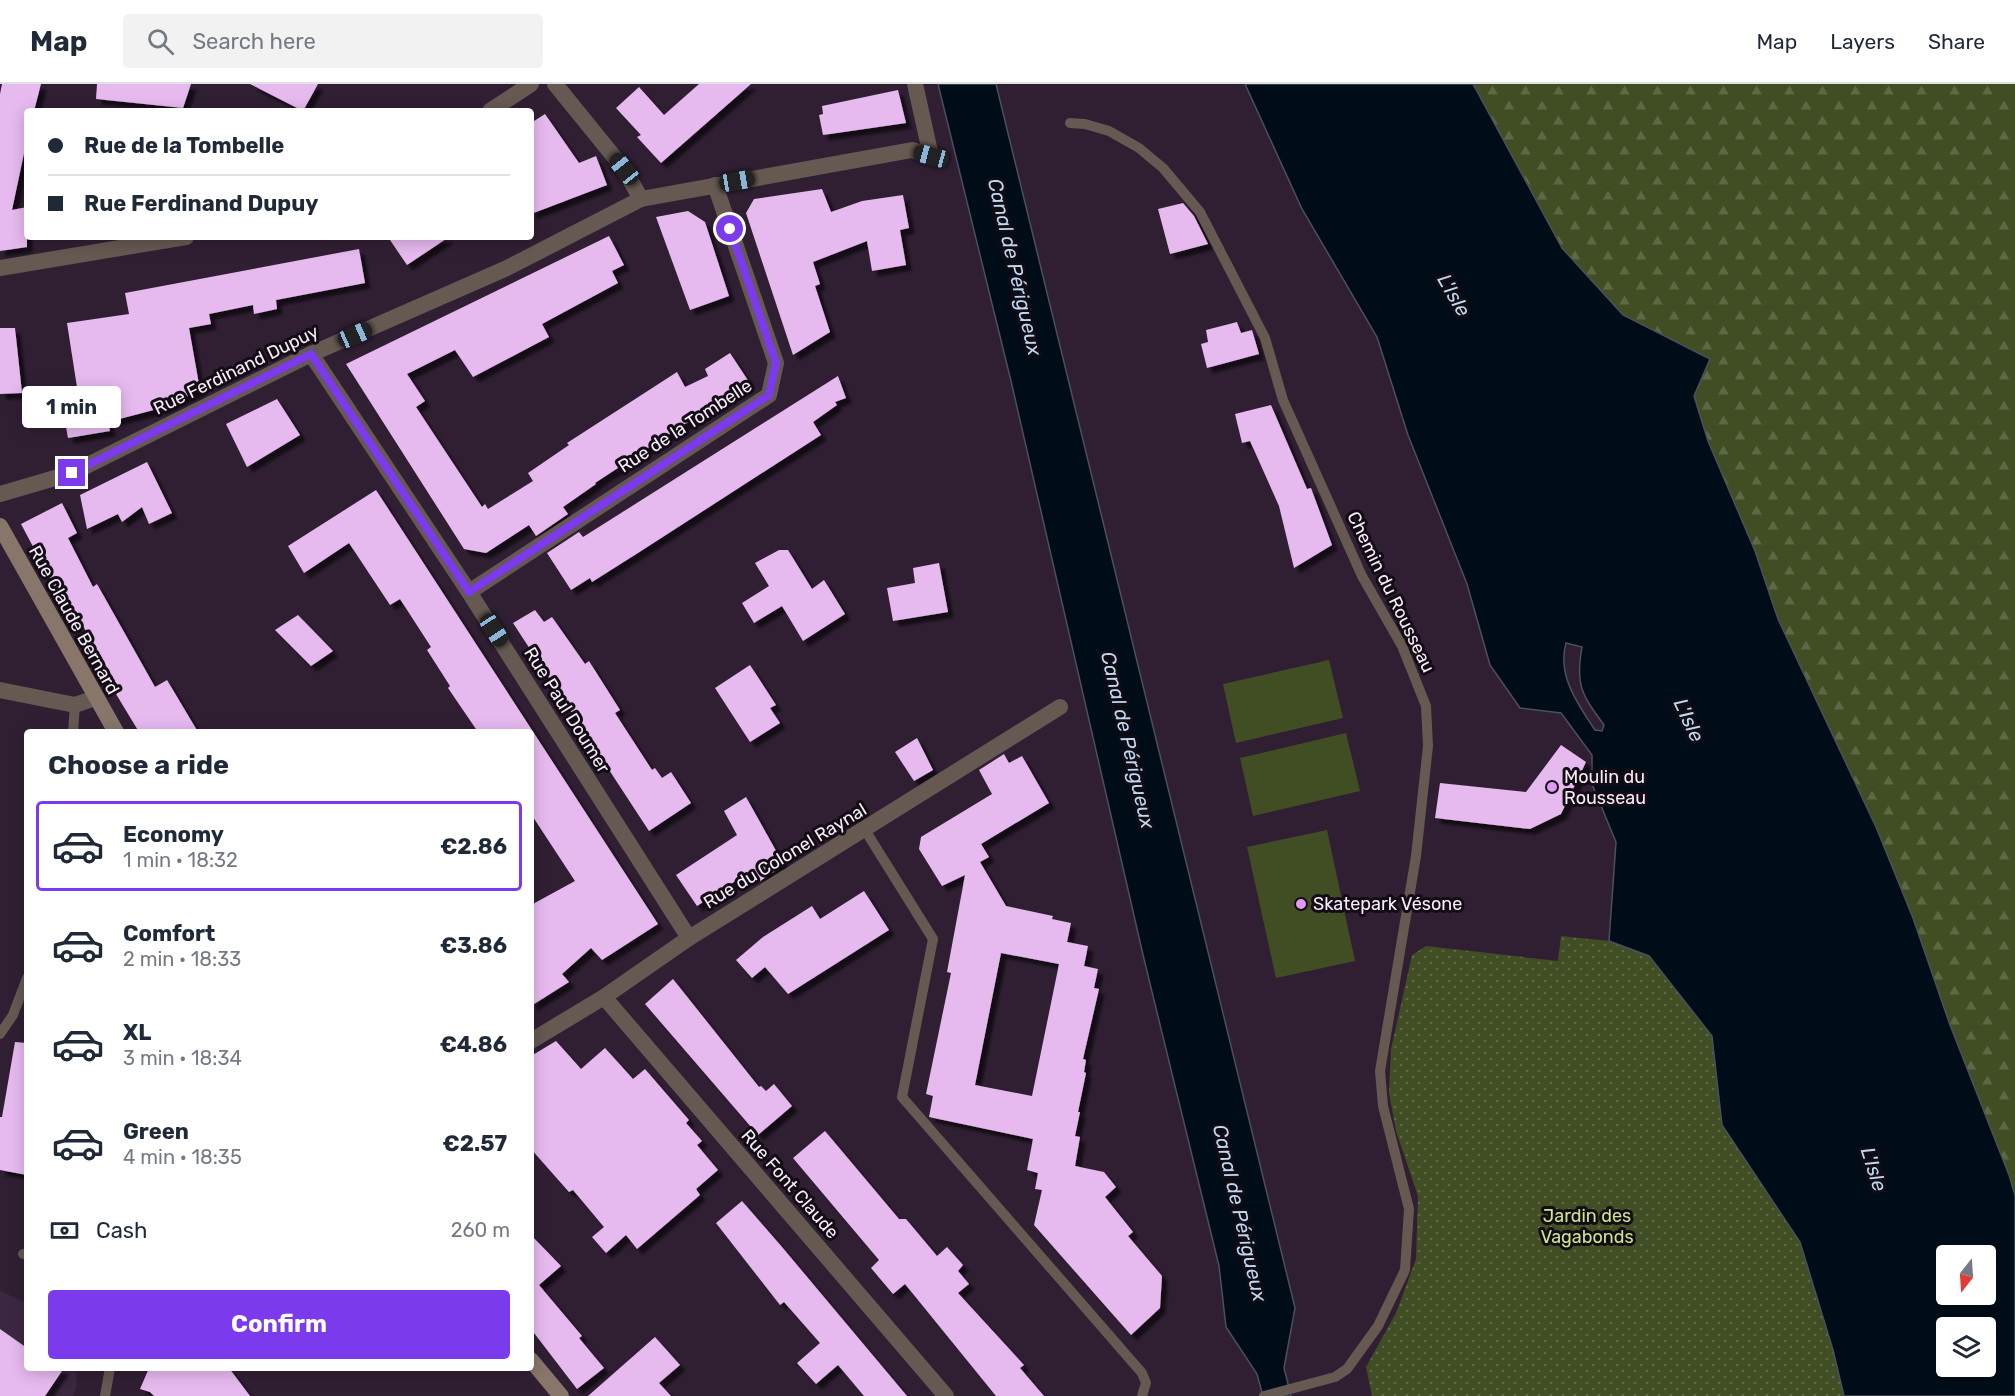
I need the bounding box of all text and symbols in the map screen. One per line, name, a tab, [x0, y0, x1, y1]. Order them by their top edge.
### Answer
search box	[123, 14, 543, 68]
text: Map	[30, 25, 87, 58]
icon: search	[144, 25, 177, 58]
text: Search here	[192, 28, 316, 55]
text: Map	[1756, 29, 1797, 54]
text: Layers	[1830, 29, 1895, 54]
text: Share	[1928, 29, 1985, 54]
text: Rue de la Tombelle	[84, 132, 284, 159]
car	[911, 143, 951, 169]
car	[606, 149, 642, 189]
car	[718, 169, 756, 193]
water label: Canal de Périgueux	[983, 176, 1047, 359]
text: Rue Ferdinand Dupuy	[84, 190, 318, 217]
route start	[716, 215, 743, 242]
water label: L'Isle	[1432, 269, 1476, 321]
car	[335, 319, 375, 351]
street label: Rue Ferdinand Dupuy	[150, 320, 322, 420]
street label: Rue de la Tombelle	[614, 375, 756, 477]
callout: 1 min	[22, 386, 122, 428]
text: 1 min	[46, 395, 97, 419]
route end	[58, 459, 85, 486]
street label: Chemin du Rousseau	[1342, 508, 1440, 676]
street label: Rue Claude Bernard	[24, 542, 124, 698]
car	[477, 610, 511, 650]
street label: Rue Paul Doumer	[519, 643, 615, 777]
water label: Canal de Périgueux	[1096, 649, 1160, 832]
water label: L'Isle	[1669, 695, 1709, 745]
text: Choose a ride	[48, 749, 229, 781]
place label: Moulin du Rousseau	[1564, 766, 1646, 809]
marker: Moulin du Rousseau	[1545, 780, 1559, 794]
street label: Rue du Colonel Raynal	[699, 799, 871, 913]
icon: car	[51, 819, 105, 873]
text: Economy	[123, 821, 224, 848]
text: €2.86	[440, 833, 507, 860]
text: 1 min · 18:32	[123, 848, 238, 872]
place label: Skatepark Vésone	[1313, 893, 1462, 915]
marker: Skatepark Vésone	[1294, 897, 1308, 911]
icon: car	[51, 918, 105, 972]
text: Comfort	[123, 920, 215, 947]
text: €3.86	[440, 932, 507, 959]
text: 2 min · 18:33	[123, 947, 241, 971]
icon: car	[51, 1017, 105, 1071]
text: XL	[123, 1019, 151, 1046]
text: €4.86	[439, 1031, 507, 1058]
text: 3 min · 18:34	[123, 1046, 242, 1070]
icon: car	[51, 1116, 105, 1170]
text: Green	[123, 1118, 189, 1145]
water label: Canal de Périgueux	[1208, 1122, 1272, 1305]
street label: Rue Font Claude	[736, 1125, 844, 1243]
text: €2.57	[442, 1130, 507, 1157]
water label: L'Isle	[1856, 1144, 1892, 1194]
text: 4 min · 18:35	[123, 1145, 242, 1169]
park label: Jardin des Vagabonds	[1540, 1205, 1634, 1248]
icon: cash	[48, 1214, 81, 1247]
text: Cash	[96, 1217, 147, 1244]
text: 260 m	[451, 1218, 510, 1242]
north arrow	[1936, 1245, 1996, 1305]
map controls	[1936, 1245, 1996, 1377]
button: Confirm	[48, 1290, 510, 1359]
button: layers	[1936, 1317, 1996, 1377]

